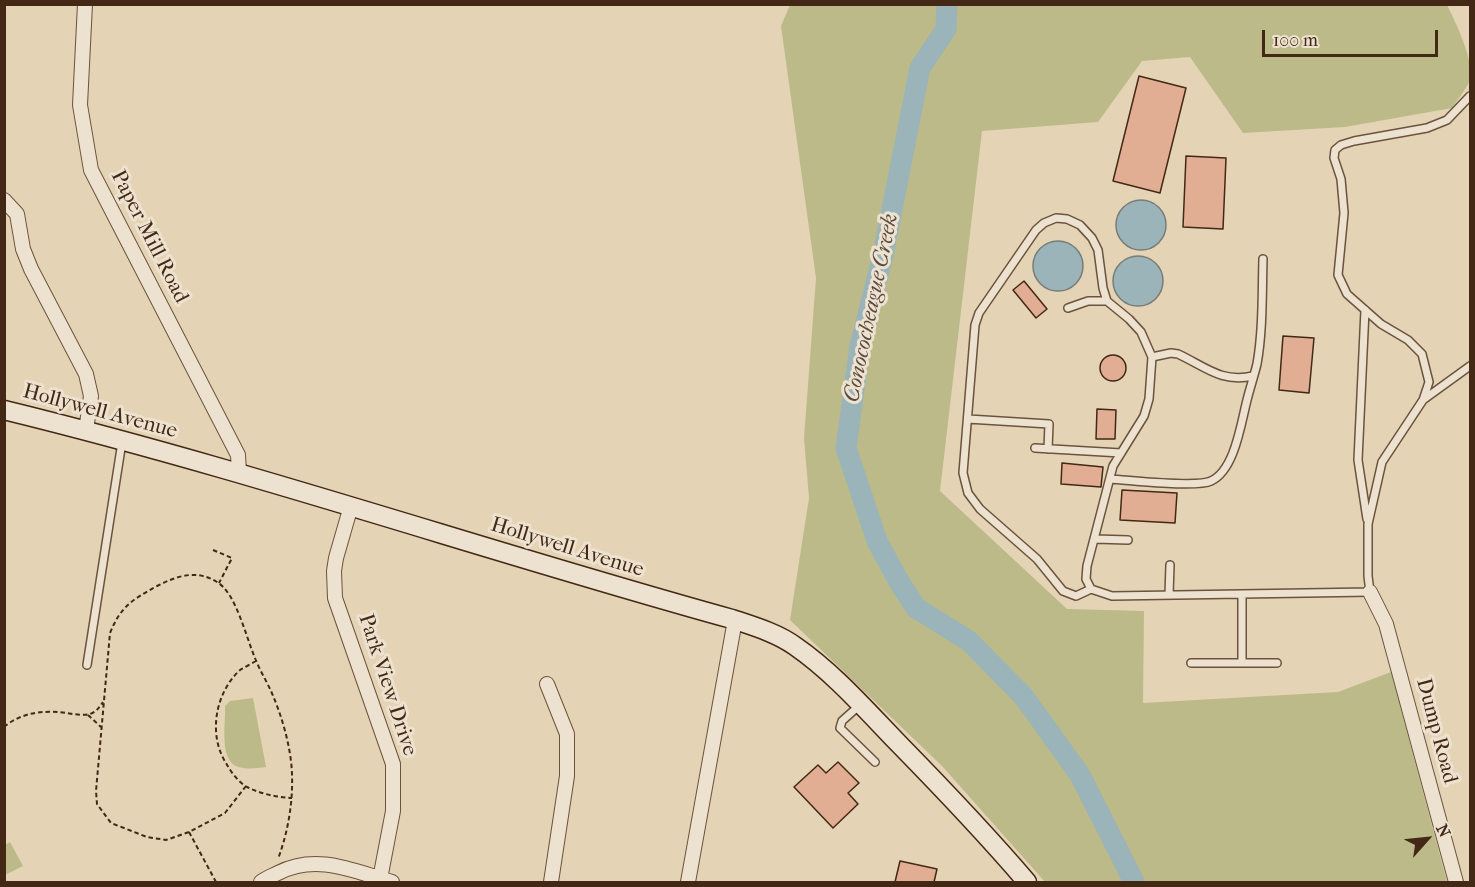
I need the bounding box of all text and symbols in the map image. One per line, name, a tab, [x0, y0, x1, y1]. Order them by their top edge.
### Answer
scale bar	[1265, 18, 1440, 56]
text: 100 m	[1273, 30, 1318, 51]
street label: Paper Mill Road	[105, 166, 193, 308]
water label: Conococheague Creek	[839, 211, 905, 405]
street label: Hollywell Avenue	[20, 379, 180, 445]
street label: Hollywell Avenue	[487, 513, 647, 583]
street label: Park View Drive	[352, 611, 422, 759]
street label: Dump Road	[1410, 676, 1462, 786]
north arrow	[1397, 809, 1457, 869]
text: N	[1432, 821, 1455, 840]

